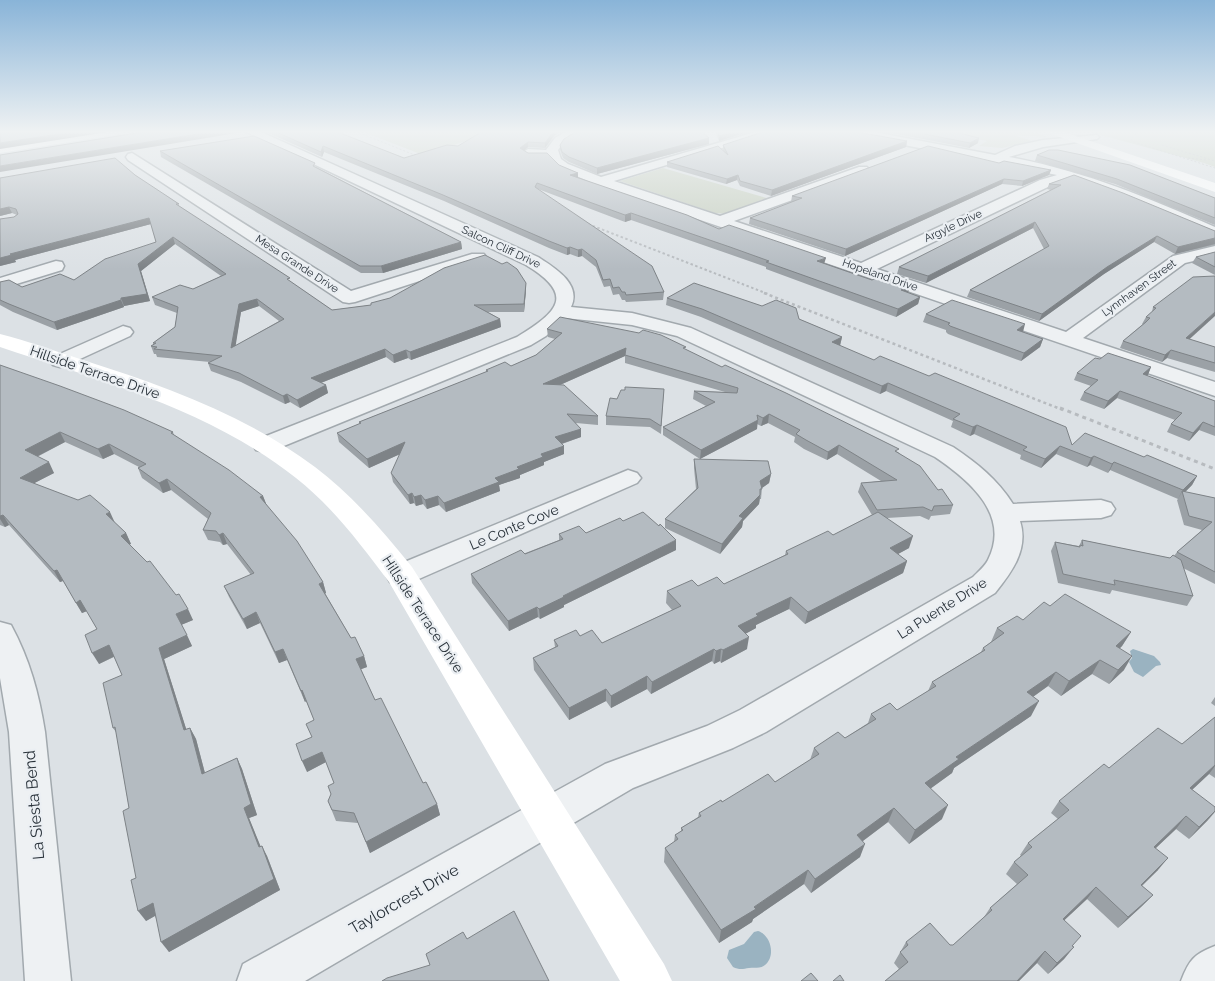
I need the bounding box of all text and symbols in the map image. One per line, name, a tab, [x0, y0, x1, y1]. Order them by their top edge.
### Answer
street label: Argyle Drive	[922, 207, 985, 245]
street label: Salcon Cliff Drive	[459, 223, 543, 271]
street label: Mesa Grande Drive	[253, 232, 341, 296]
street label: Hopeland Drive	[840, 256, 920, 294]
street label: Lynnhaven Street	[1099, 257, 1179, 319]
street label: Hillside Terrace Drive	[28, 342, 162, 402]
street label: Le Conte Cove	[467, 501, 561, 553]
street label: Hillside Terrace Drive	[379, 552, 467, 676]
street label: La Puente Drive	[894, 574, 990, 642]
street label: La Siesta Bend	[20, 749, 48, 861]
street label: Taylorcrest Drive	[346, 860, 462, 938]

